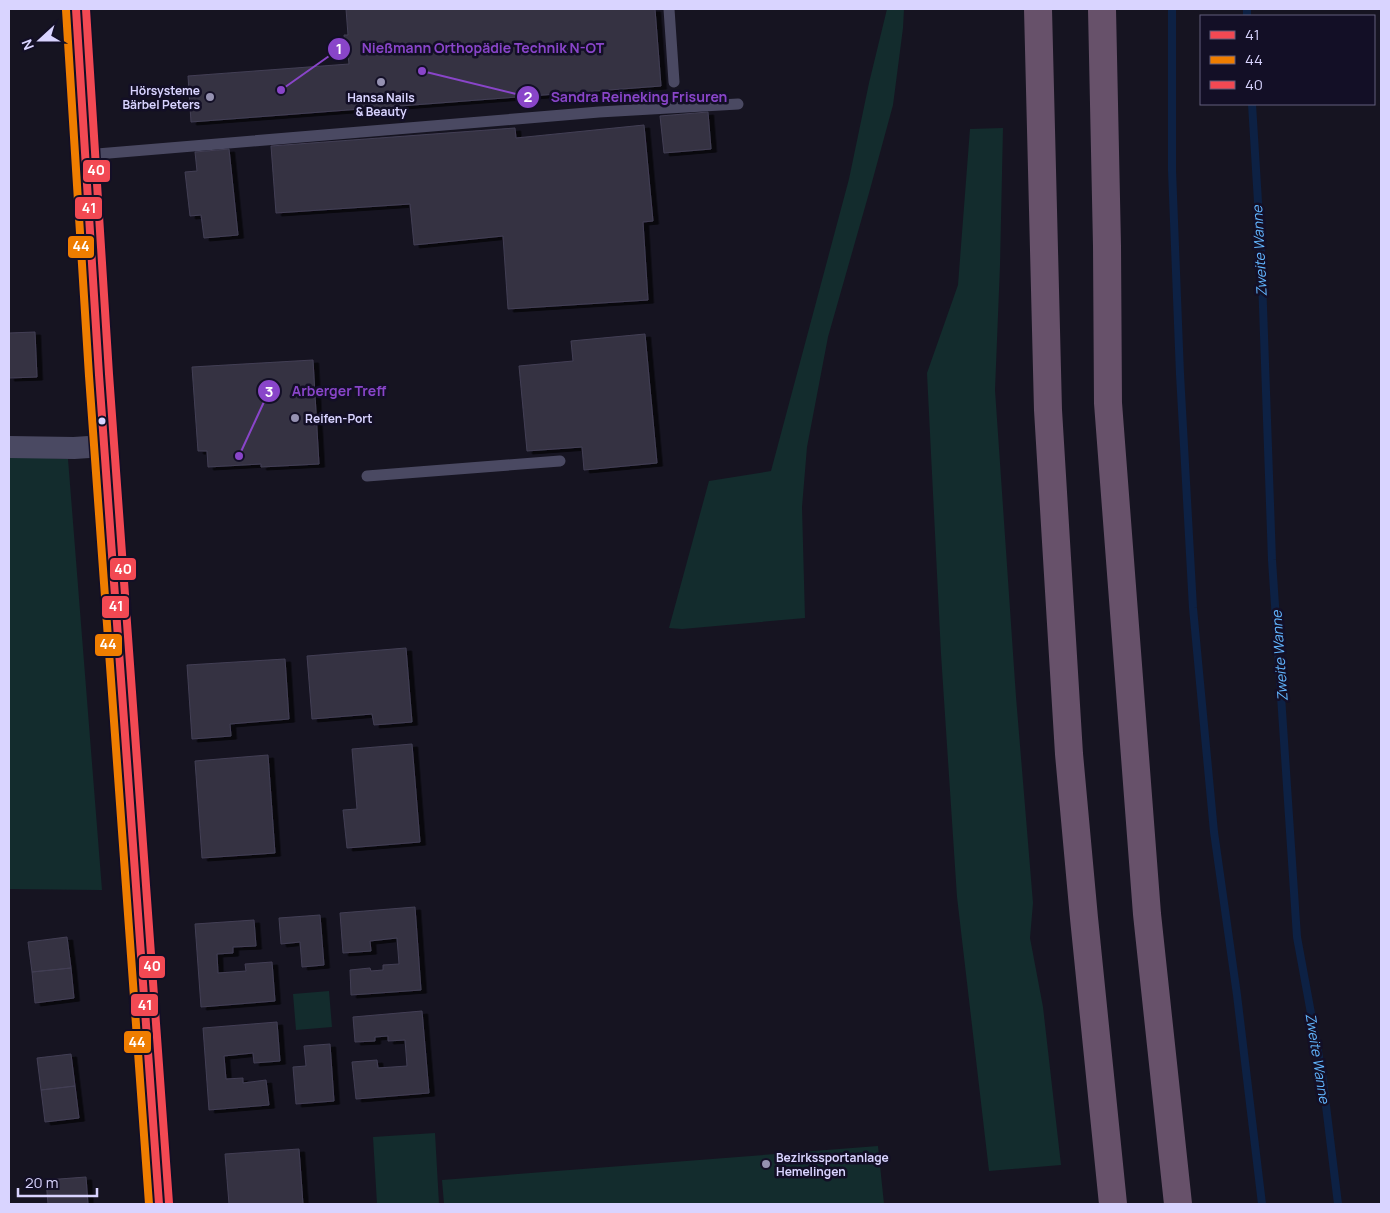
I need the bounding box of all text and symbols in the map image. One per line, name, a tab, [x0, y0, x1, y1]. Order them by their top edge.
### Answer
north arrow	[15, 15, 65, 65]
legend	[1200, 15, 1375, 105]
text: 41	[1245, 24, 1260, 45]
callout: Nießmann Orthopädie Technik N-OT	[327, 34, 614, 63]
text: N	[17, 37, 38, 53]
text: 1	[336, 38, 342, 59]
text: Nießmann Orthopädie Technik N-OT	[362, 38, 605, 57]
text: 44	[1245, 49, 1263, 70]
text: 40	[1245, 74, 1263, 95]
marker: Hansa Nails & Beauty	[375, 76, 387, 88]
place label: Hörsysteme Bärbel Peters	[122, 82, 201, 113]
callout: Sandra Reineking Frisuren	[516, 82, 738, 111]
text: 2	[524, 86, 533, 107]
text: Sandra Reineking Frisuren	[551, 87, 727, 106]
place label: Hansa Nails & Beauty	[347, 89, 415, 120]
marker: Hörsysteme Bärbel Peters	[204, 91, 216, 103]
line badge: 40	[82, 159, 111, 183]
text: 40	[87, 160, 105, 179]
line badge: 41	[74, 196, 103, 220]
text: 41	[82, 198, 96, 217]
water label: Zweite Wanne	[1247, 204, 1271, 297]
line badge: 44	[67, 235, 95, 259]
text: 44	[73, 236, 89, 255]
callout: Arberger Treff	[256, 377, 396, 406]
text: 3	[265, 381, 273, 402]
text: Arberger Treff	[292, 381, 386, 400]
place label: Reifen-Port	[305, 410, 372, 427]
marker: Reifen-Port	[289, 412, 301, 424]
unlabelled marker	[97, 416, 107, 426]
line badge: 40	[109, 557, 137, 581]
text: 40	[114, 559, 132, 578]
line badge: 41	[101, 595, 130, 619]
text: 41	[109, 596, 123, 615]
water label: Zweite Wanne	[1266, 609, 1292, 702]
line badge: 44	[94, 633, 123, 657]
text: 44	[100, 634, 116, 653]
line badge: 40	[138, 955, 166, 979]
text: 40	[143, 956, 161, 975]
line badge: 41	[130, 993, 159, 1017]
text: 41	[138, 995, 152, 1014]
water label: Zweite Wanne	[1301, 1012, 1335, 1105]
line badge: 44	[123, 1030, 152, 1054]
text: 44	[129, 1032, 145, 1051]
place label: Bezirkssportanlage Hemelingen	[776, 1149, 889, 1180]
marker: Bezirkssportanlage Hemelingen	[760, 1158, 772, 1170]
scale bar	[18, 1166, 96, 1198]
text: 20 m	[25, 1172, 58, 1193]

